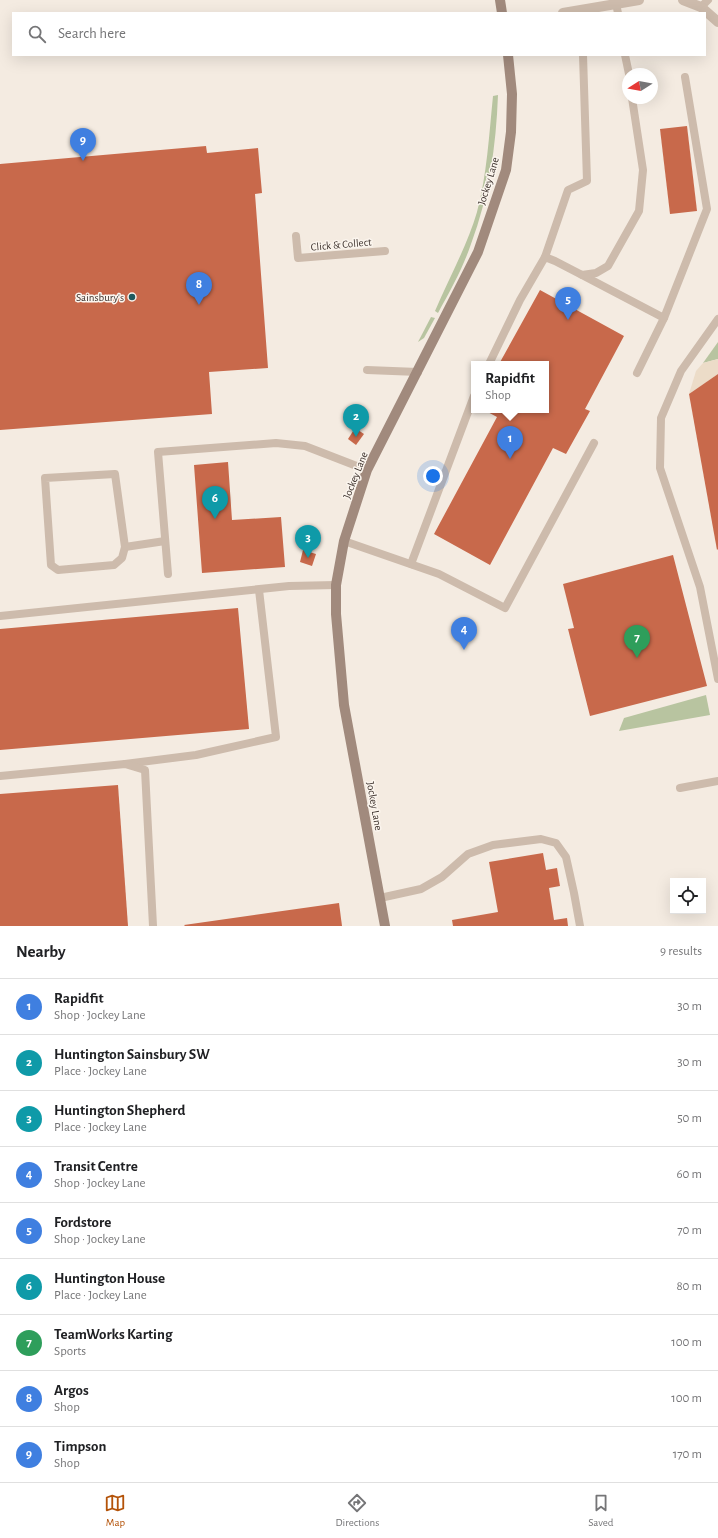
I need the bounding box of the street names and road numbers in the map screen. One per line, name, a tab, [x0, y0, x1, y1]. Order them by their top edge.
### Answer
street label: Jockey Lane	[476, 156, 501, 206]
street label: Click & Collect	[310, 236, 372, 253]
street label: Jockey Lane	[341, 450, 370, 500]
street label: Jockey Lane	[365, 781, 384, 831]

